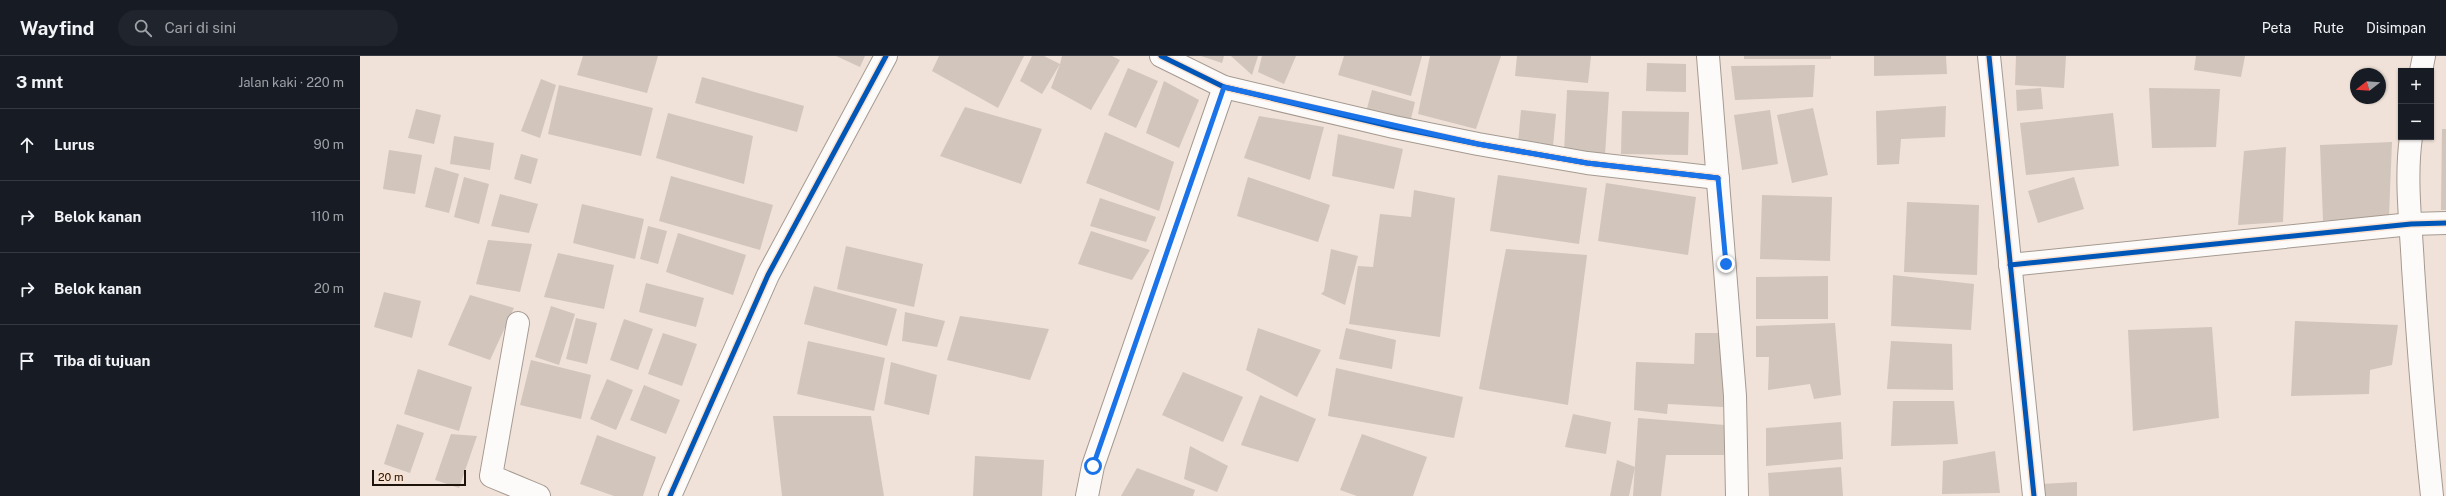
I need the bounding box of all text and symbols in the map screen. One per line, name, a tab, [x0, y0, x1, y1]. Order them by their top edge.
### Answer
search box	[118, 10, 398, 46]
text: Wayfind	[20, 17, 94, 39]
icon: search	[132, 17, 154, 39]
text: Cari di sini	[164, 19, 236, 36]
text: Peta	[2262, 20, 2291, 36]
text: Rute	[2313, 20, 2344, 36]
text: Disimpan	[2366, 20, 2426, 36]
north arrow	[2350, 68, 2386, 104]
map controls	[2398, 68, 2434, 140]
button: +	[2398, 68, 2434, 104]
text: 3 mnt	[16, 72, 63, 92]
text: Jalan kaki · 220 m	[238, 75, 344, 90]
button: −	[2398, 104, 2434, 140]
icon: ahead	[16, 134, 38, 156]
text: Lurus	[54, 136, 95, 153]
text: 90 m	[314, 137, 344, 152]
icon: right	[16, 206, 38, 228]
text: Belok kanan	[54, 208, 141, 225]
text: 110 m	[311, 209, 344, 224]
route end	[1717, 255, 1735, 273]
icon: right	[16, 278, 38, 300]
text: Belok kanan	[54, 280, 141, 297]
text: 20 m	[314, 281, 344, 296]
icon: arrive	[16, 350, 38, 372]
text: Tiba di tujuan	[54, 352, 150, 369]
route start	[1084, 457, 1102, 475]
scale bar	[372, 468, 466, 487]
text: 20 m	[378, 471, 403, 483]

